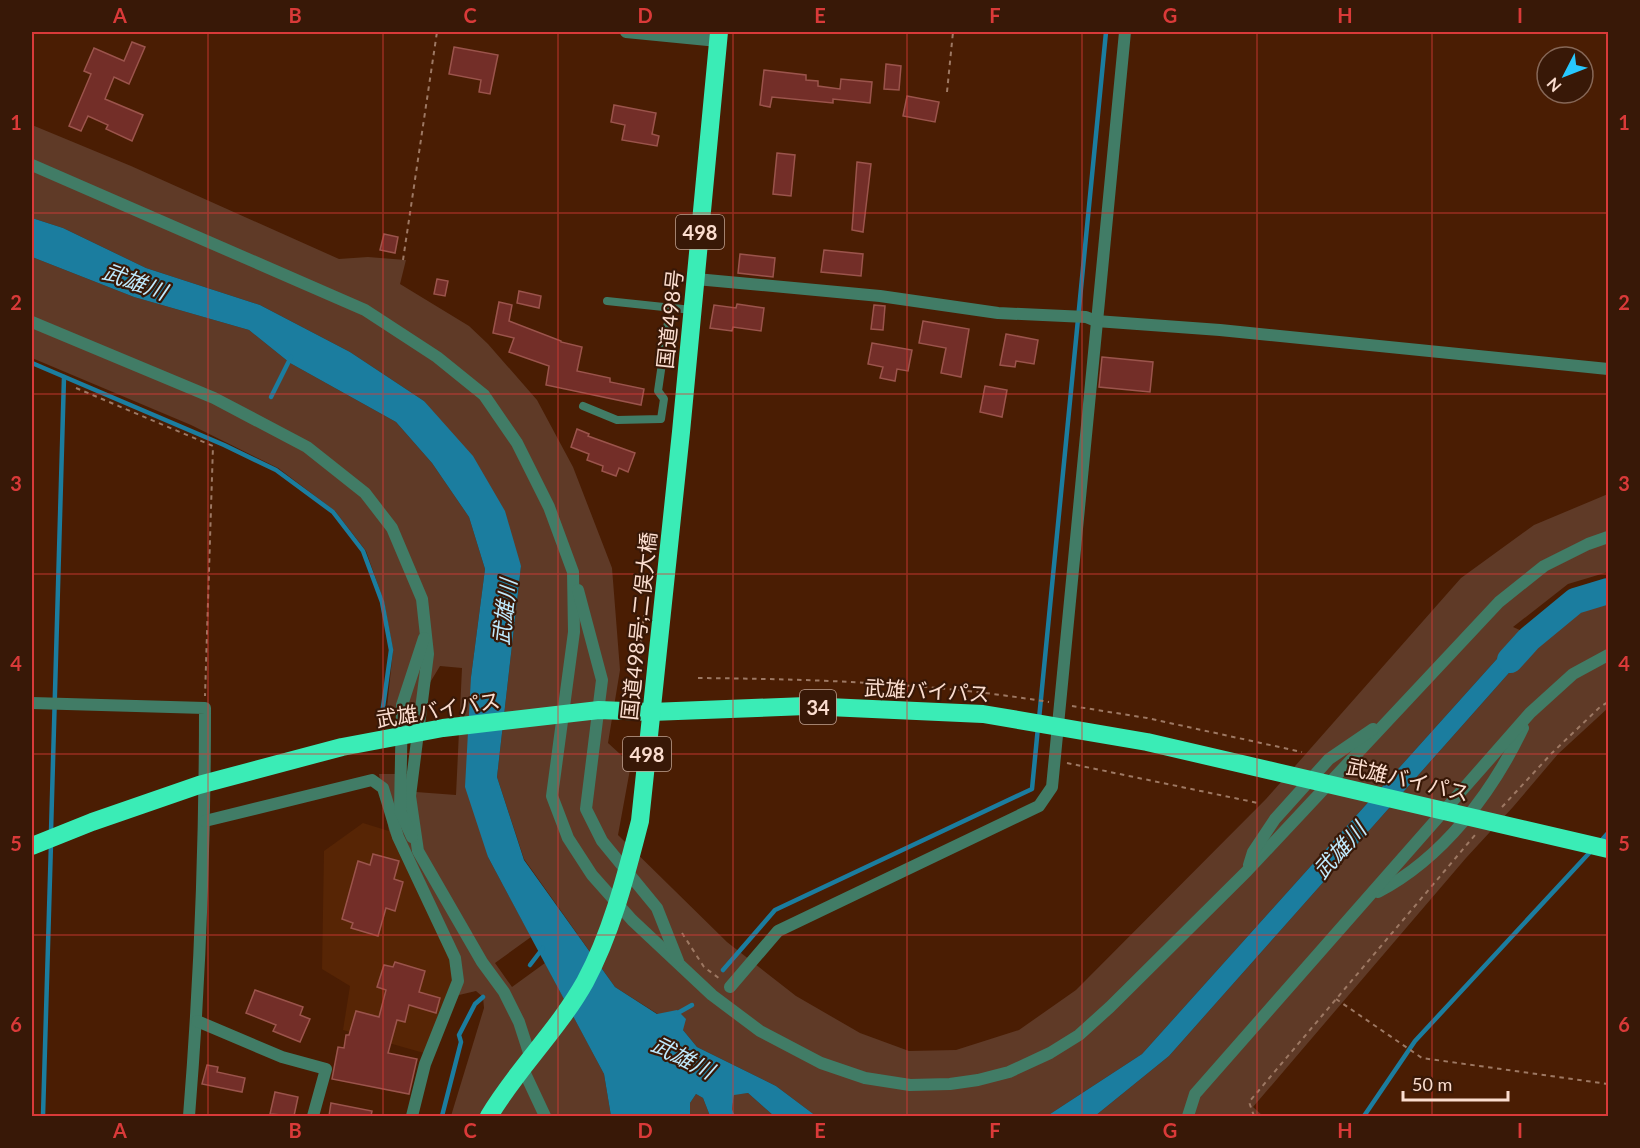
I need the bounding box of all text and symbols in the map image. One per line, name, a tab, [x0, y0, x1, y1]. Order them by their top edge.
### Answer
text: A	[112, 3, 127, 27]
text: B	[288, 3, 302, 27]
text: C	[463, 3, 477, 27]
text: D	[637, 3, 653, 27]
text: E	[814, 3, 826, 27]
text: F	[989, 3, 1001, 27]
text: G	[1163, 3, 1177, 27]
text: H	[1337, 3, 1353, 27]
text: I	[1517, 3, 1523, 27]
north arrow	[1535, 45, 1595, 105]
text: N	[1542, 74, 1565, 96]
text: 1	[10, 110, 22, 134]
text: 1	[1618, 110, 1630, 134]
road number: 498	[676, 215, 724, 249]
water label: 武雄川	[99, 257, 172, 306]
street label: 国道498号	[651, 268, 687, 370]
text: 2	[10, 290, 22, 314]
text: 2	[1618, 290, 1630, 314]
text: 3	[10, 471, 22, 495]
text: 3	[1618, 471, 1630, 495]
street label: 国道498号;二俣大橋	[616, 531, 660, 721]
water label: 武雄川	[487, 576, 522, 646]
text: 4	[10, 651, 22, 675]
text: 4	[1618, 651, 1630, 675]
street label: 武雄バイパス	[864, 674, 990, 706]
street label: 武雄バイパス	[374, 687, 502, 731]
road number: 34	[800, 690, 836, 724]
road number: 498	[623, 737, 671, 771]
street label: 武雄バイパス	[1344, 753, 1472, 805]
water label: 武雄川	[1307, 815, 1372, 884]
text: 5	[10, 831, 22, 855]
text: 5	[1618, 831, 1630, 855]
text: 6	[10, 1012, 22, 1036]
text: 6	[1618, 1012, 1630, 1036]
water label: 武雄川	[647, 1030, 720, 1085]
scale bar	[1403, 1064, 1508, 1102]
text: 50 m	[1412, 1073, 1452, 1095]
text: A	[112, 1118, 127, 1142]
text: B	[288, 1118, 302, 1142]
text: C	[463, 1118, 477, 1142]
text: D	[637, 1118, 653, 1142]
text: E	[814, 1118, 826, 1142]
text: F	[989, 1118, 1001, 1142]
text: G	[1163, 1118, 1177, 1142]
text: H	[1337, 1118, 1353, 1142]
text: I	[1517, 1118, 1523, 1142]

